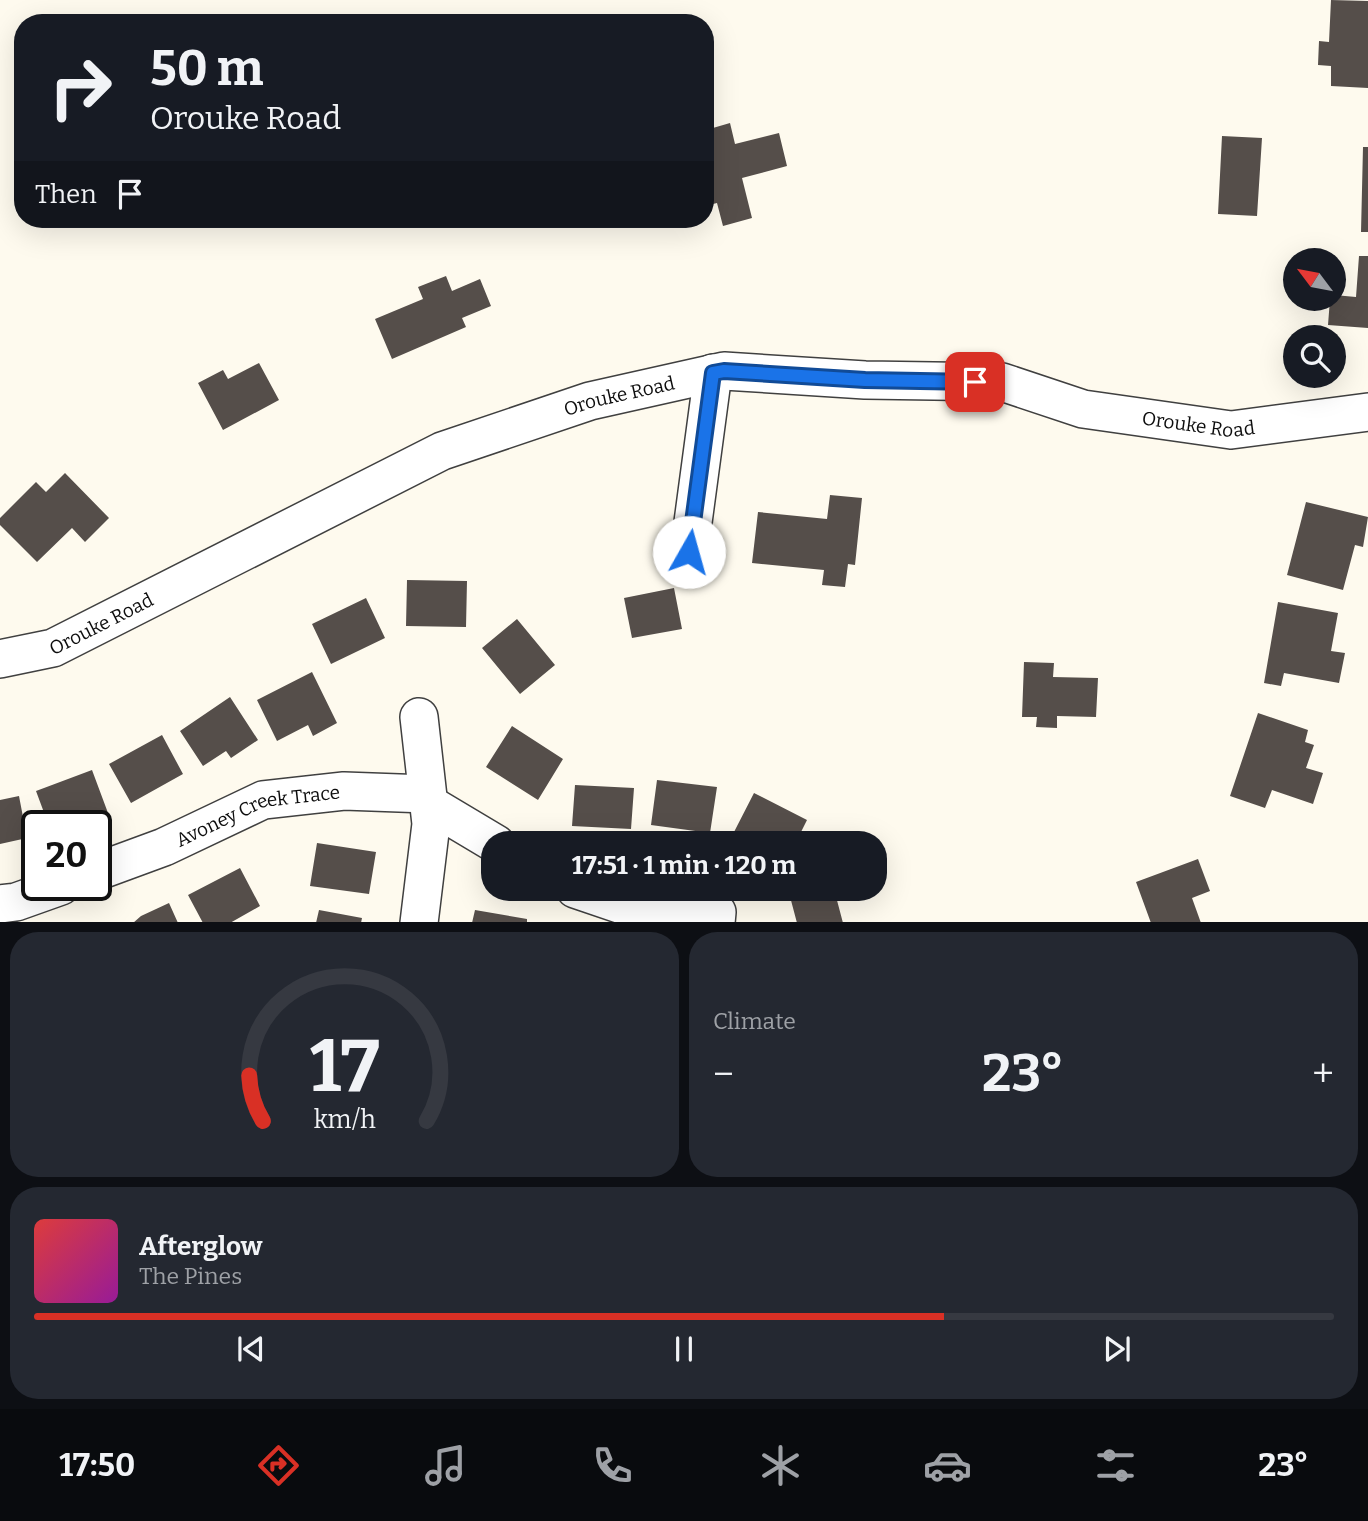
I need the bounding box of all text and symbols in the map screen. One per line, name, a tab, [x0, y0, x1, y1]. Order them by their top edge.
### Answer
text: 50 m	[150, 39, 263, 98]
icon: right	[35, 42, 126, 133]
text: Orouke Road	[150, 99, 341, 137]
icon: arrive	[111, 175, 149, 213]
text: Then	[35, 179, 97, 210]
north arrow	[1283, 248, 1346, 312]
map controls	[1283, 248, 1346, 388]
button: search	[1283, 325, 1346, 388]
pin	[945, 352, 1005, 412]
icon: arrive	[956, 363, 994, 401]
street label: Orouke Road	[561, 371, 677, 421]
street label: Orouke Road	[1141, 406, 1256, 442]
position arrow	[652, 515, 726, 589]
street label: Orouke Road	[45, 588, 157, 660]
street label: Avoney Creek Trace	[172, 780, 341, 851]
speed limit sign: 20	[21, 810, 112, 901]
text: 17:51 · 1 min · 120 m	[572, 850, 796, 881]
text: Climate	[713, 1007, 796, 1035]
text: 17	[310, 1023, 379, 1110]
text: 23°	[982, 1042, 1064, 1105]
text: −	[713, 1051, 734, 1097]
text: +	[1312, 1051, 1334, 1097]
text: km/h	[314, 1104, 376, 1134]
text: Afterglow	[139, 1231, 262, 1262]
text: The Pines	[139, 1262, 242, 1290]
icon: previous	[232, 1330, 270, 1368]
icon: pause	[665, 1330, 703, 1368]
icon: next	[1098, 1330, 1136, 1368]
icon: directions	[254, 1441, 303, 1490]
icon: music	[421, 1441, 470, 1490]
icon: phone	[588, 1441, 637, 1490]
icon: climate	[756, 1441, 805, 1490]
icon: car	[923, 1441, 972, 1490]
icon: filters	[1091, 1441, 1140, 1490]
text: 17:50	[59, 1446, 135, 1484]
text: 23°	[1258, 1446, 1309, 1484]

